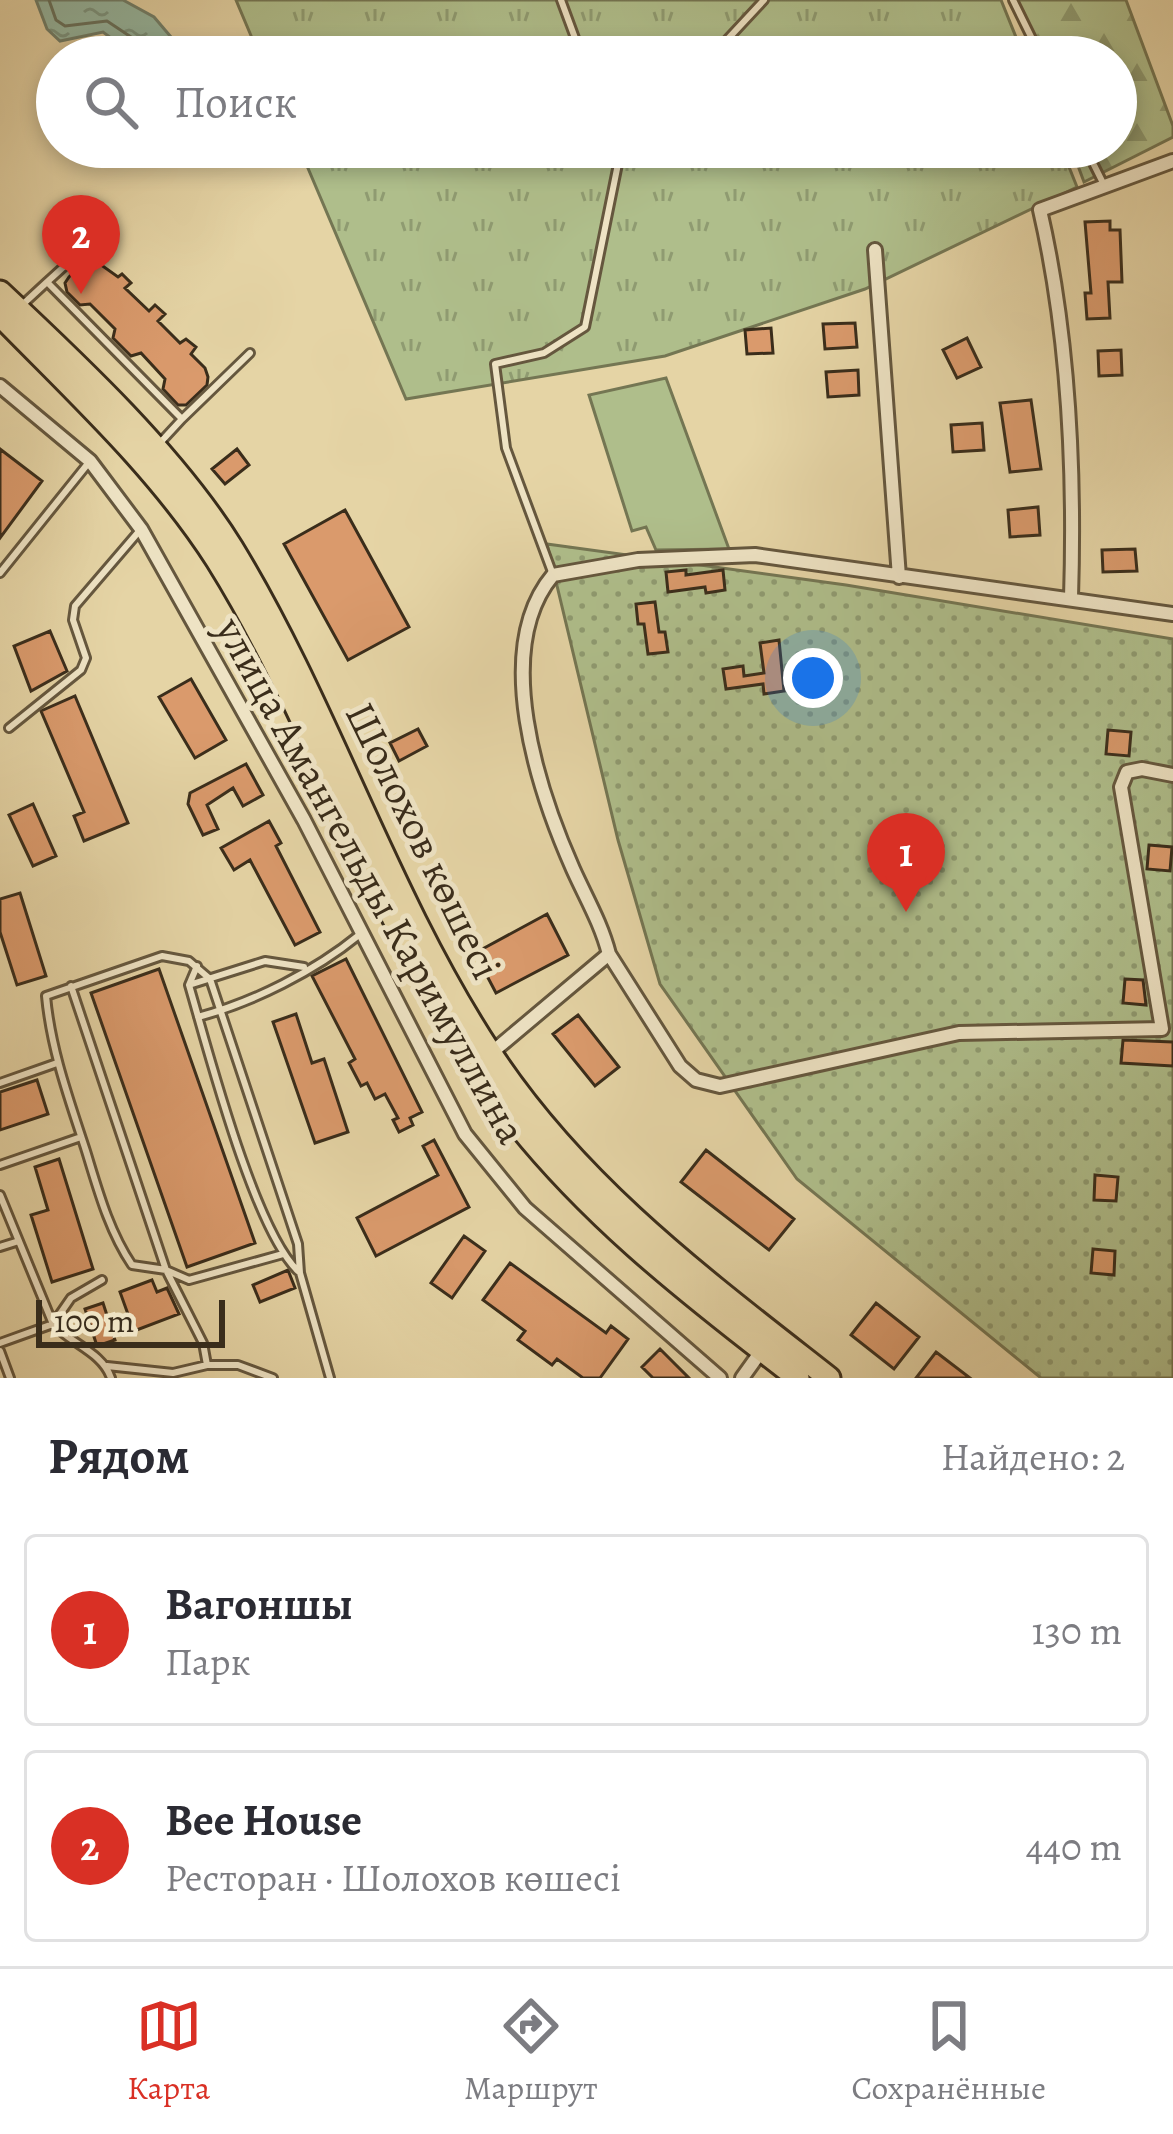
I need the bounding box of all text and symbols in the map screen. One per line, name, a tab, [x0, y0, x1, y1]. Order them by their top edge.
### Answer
search box	[36, 36, 1137, 168]
icon: search	[78, 69, 144, 135]
text: Поиск	[174, 71, 297, 133]
pin: 2	[42, 195, 120, 294]
street label: улица Амангельды Каримуллина	[202, 606, 541, 1154]
your location	[783, 648, 843, 708]
street label: Шолохов көшесі	[332, 692, 515, 988]
pin: 1	[867, 813, 945, 912]
scale bar	[36, 1294, 225, 1347]
text: 100 m	[54, 1298, 134, 1343]
text: Рядом	[48, 1421, 190, 1491]
text: Найдено: 2	[941, 1430, 1125, 1483]
text: Вагоншы	[165, 1573, 353, 1635]
text: 1	[83, 1604, 97, 1657]
text: 130 m	[1031, 1604, 1122, 1657]
text: Парк	[165, 1635, 251, 1688]
text: Bee House	[165, 1789, 362, 1851]
text: 2	[81, 1820, 99, 1873]
text: 440 m	[1026, 1820, 1122, 1873]
text: Ресторан · Шолохов көшесі	[165, 1851, 621, 1904]
tab: Карта	[127, 1993, 210, 2110]
tab: Маршрут	[464, 1993, 598, 2110]
tab: Сохранённые	[851, 1993, 1046, 2110]

